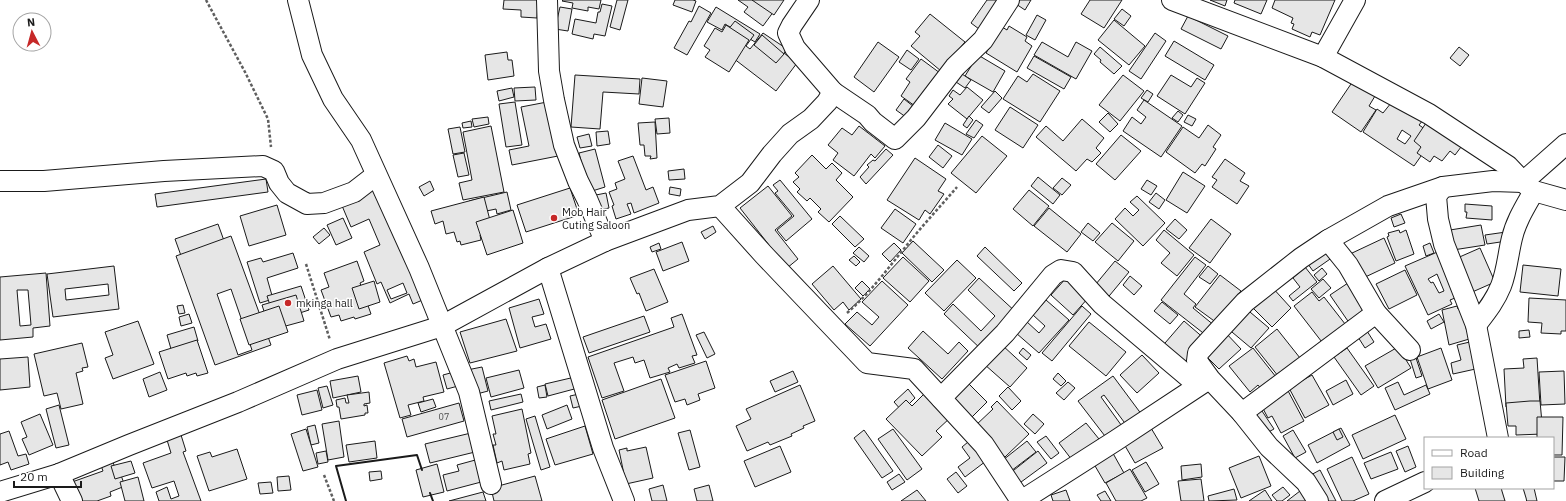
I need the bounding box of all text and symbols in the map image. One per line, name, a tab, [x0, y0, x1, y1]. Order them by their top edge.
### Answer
north arrow	[12, 12, 52, 52]
text: N	[26, 15, 36, 29]
place label: Mob Hair Cuting Saloon	[562, 205, 630, 232]
marker: Mob Hair Cuting Saloon	[549, 213, 559, 223]
place label: mkinga hall	[296, 296, 353, 310]
marker: mkinga hall	[283, 298, 293, 308]
house number: 07	[439, 411, 449, 422]
legend	[1424, 437, 1554, 489]
text: Road	[1460, 445, 1488, 460]
scale bar	[14, 463, 81, 489]
text: Building	[1460, 465, 1505, 480]
text: 20 m	[20, 469, 48, 484]

